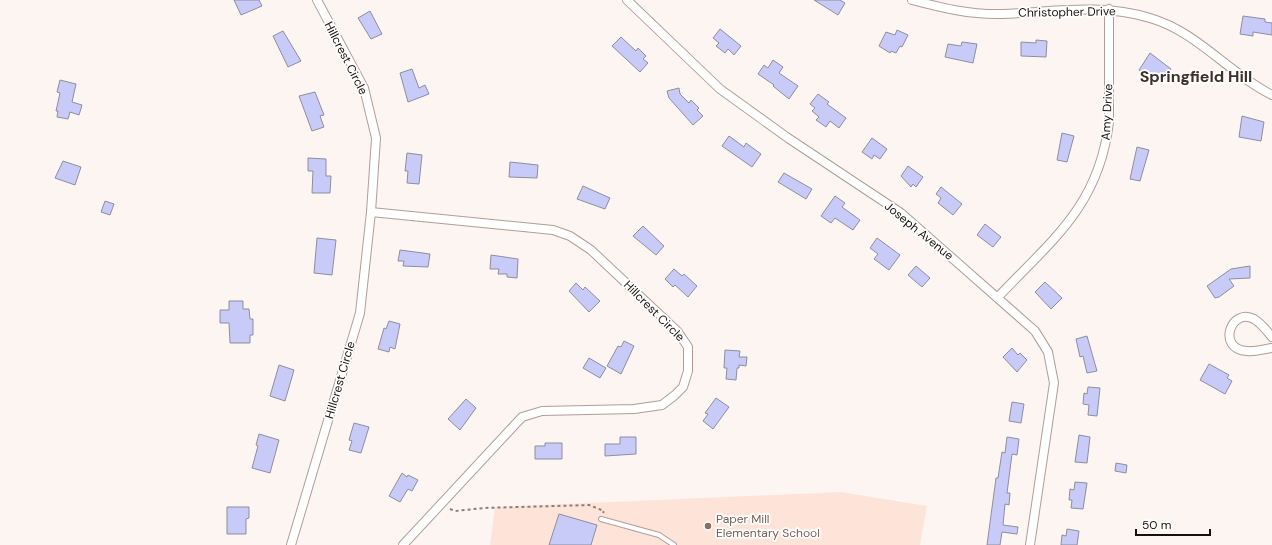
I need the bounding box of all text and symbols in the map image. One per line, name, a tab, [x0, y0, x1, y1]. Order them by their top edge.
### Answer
street label: Christopher Drive	[1018, 3, 1116, 21]
street label: Hillcrest Circle	[321, 19, 371, 97]
district label: Springfield Hill	[1140, 66, 1252, 87]
street label: Amy Drive	[1098, 83, 1116, 141]
street label: Joseph Avenue	[881, 198, 957, 264]
street label: Hillcrest Circle	[620, 277, 688, 345]
street label: Hillcrest Circle	[321, 339, 359, 421]
place label: Paper Mill Elementary School	[716, 511, 820, 541]
scale bar	[1136, 511, 1210, 537]
text: 50 m	[1142, 517, 1171, 533]
marker: Paper Mill Elementary School	[703, 521, 713, 531]

